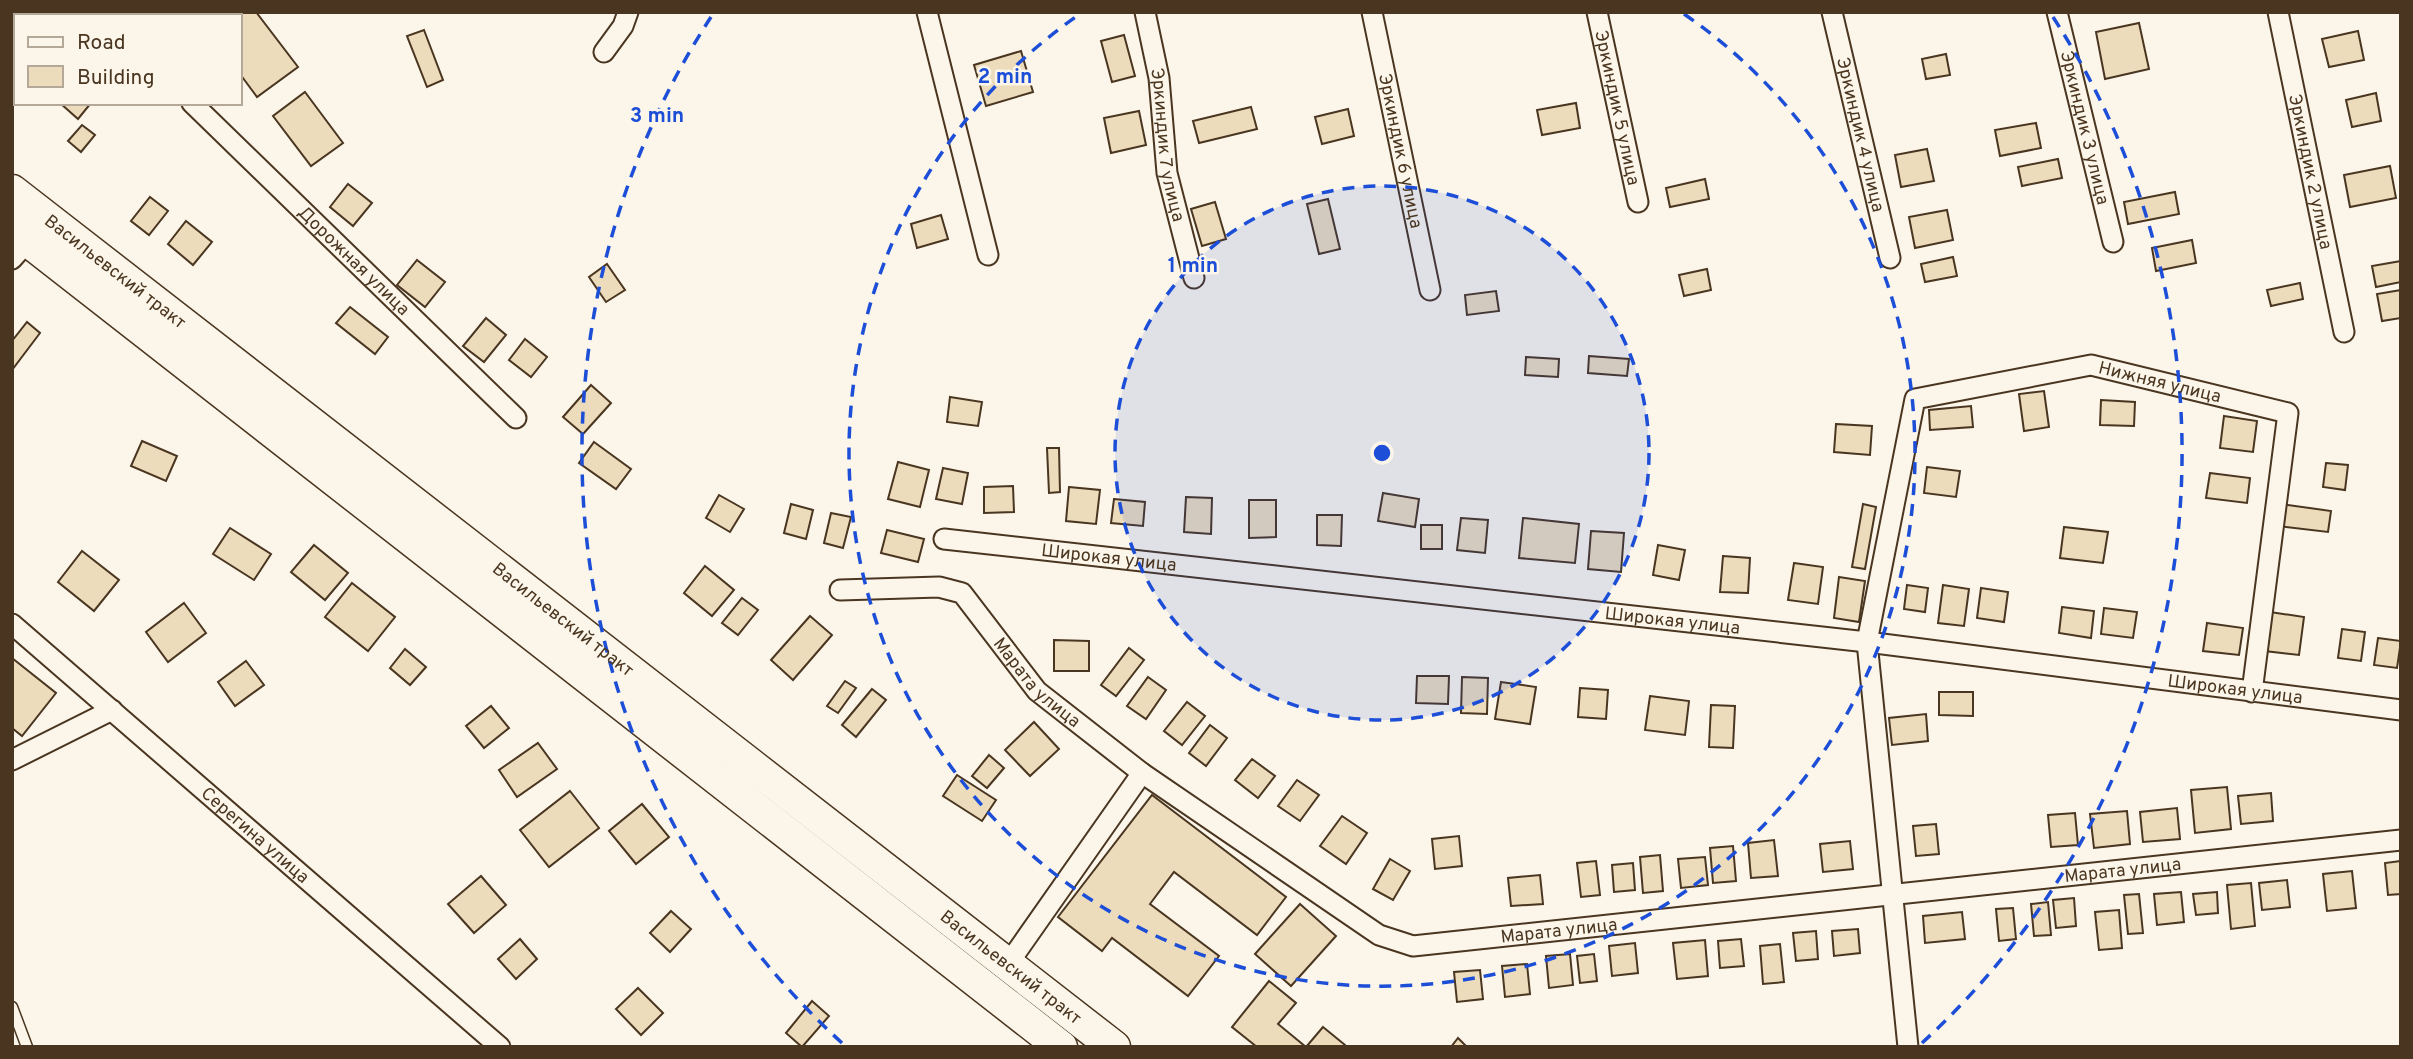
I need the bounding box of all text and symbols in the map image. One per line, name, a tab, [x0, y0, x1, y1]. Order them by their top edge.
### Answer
legend	[14, 14, 242, 105]
street label: Эркиндик 5 улица	[1588, 28, 1644, 188]
text: Road	[77, 30, 126, 57]
street label: Эркиндик 3 улица	[2054, 49, 2114, 207]
street label: Эркиндик 4 улица	[1830, 55, 1889, 215]
text: 2 min	[978, 64, 1032, 91]
text: Building	[77, 65, 155, 92]
street label: Эркиндик 7 улица	[1144, 66, 1189, 224]
street label: Эркиндик 6 улица	[1372, 72, 1427, 231]
street label: Эркиндик 2 улица	[2282, 92, 2337, 252]
text: 3 min	[630, 103, 684, 130]
street label: Дорожная улица	[292, 202, 414, 321]
street label: Васильевский тракт	[39, 210, 190, 335]
text: 1 min	[1168, 253, 1218, 280]
street label: Нижняя улица	[2096, 357, 2223, 409]
centre of rings	[1370, 441, 1394, 465]
street label: Широкая улица	[1040, 540, 1178, 578]
street label: Васильевский тракт	[487, 558, 638, 683]
street label: Широкая улица	[1603, 603, 1741, 641]
street label: Марата улица	[987, 633, 1084, 733]
street label: Широкая улица	[2166, 670, 2304, 710]
street label: Серегина улица	[195, 783, 313, 889]
street label: Марата улица	[2063, 854, 2182, 889]
street label: Васильевский тракт	[935, 906, 1086, 1030]
street label: Марата улица	[1500, 914, 1619, 950]

